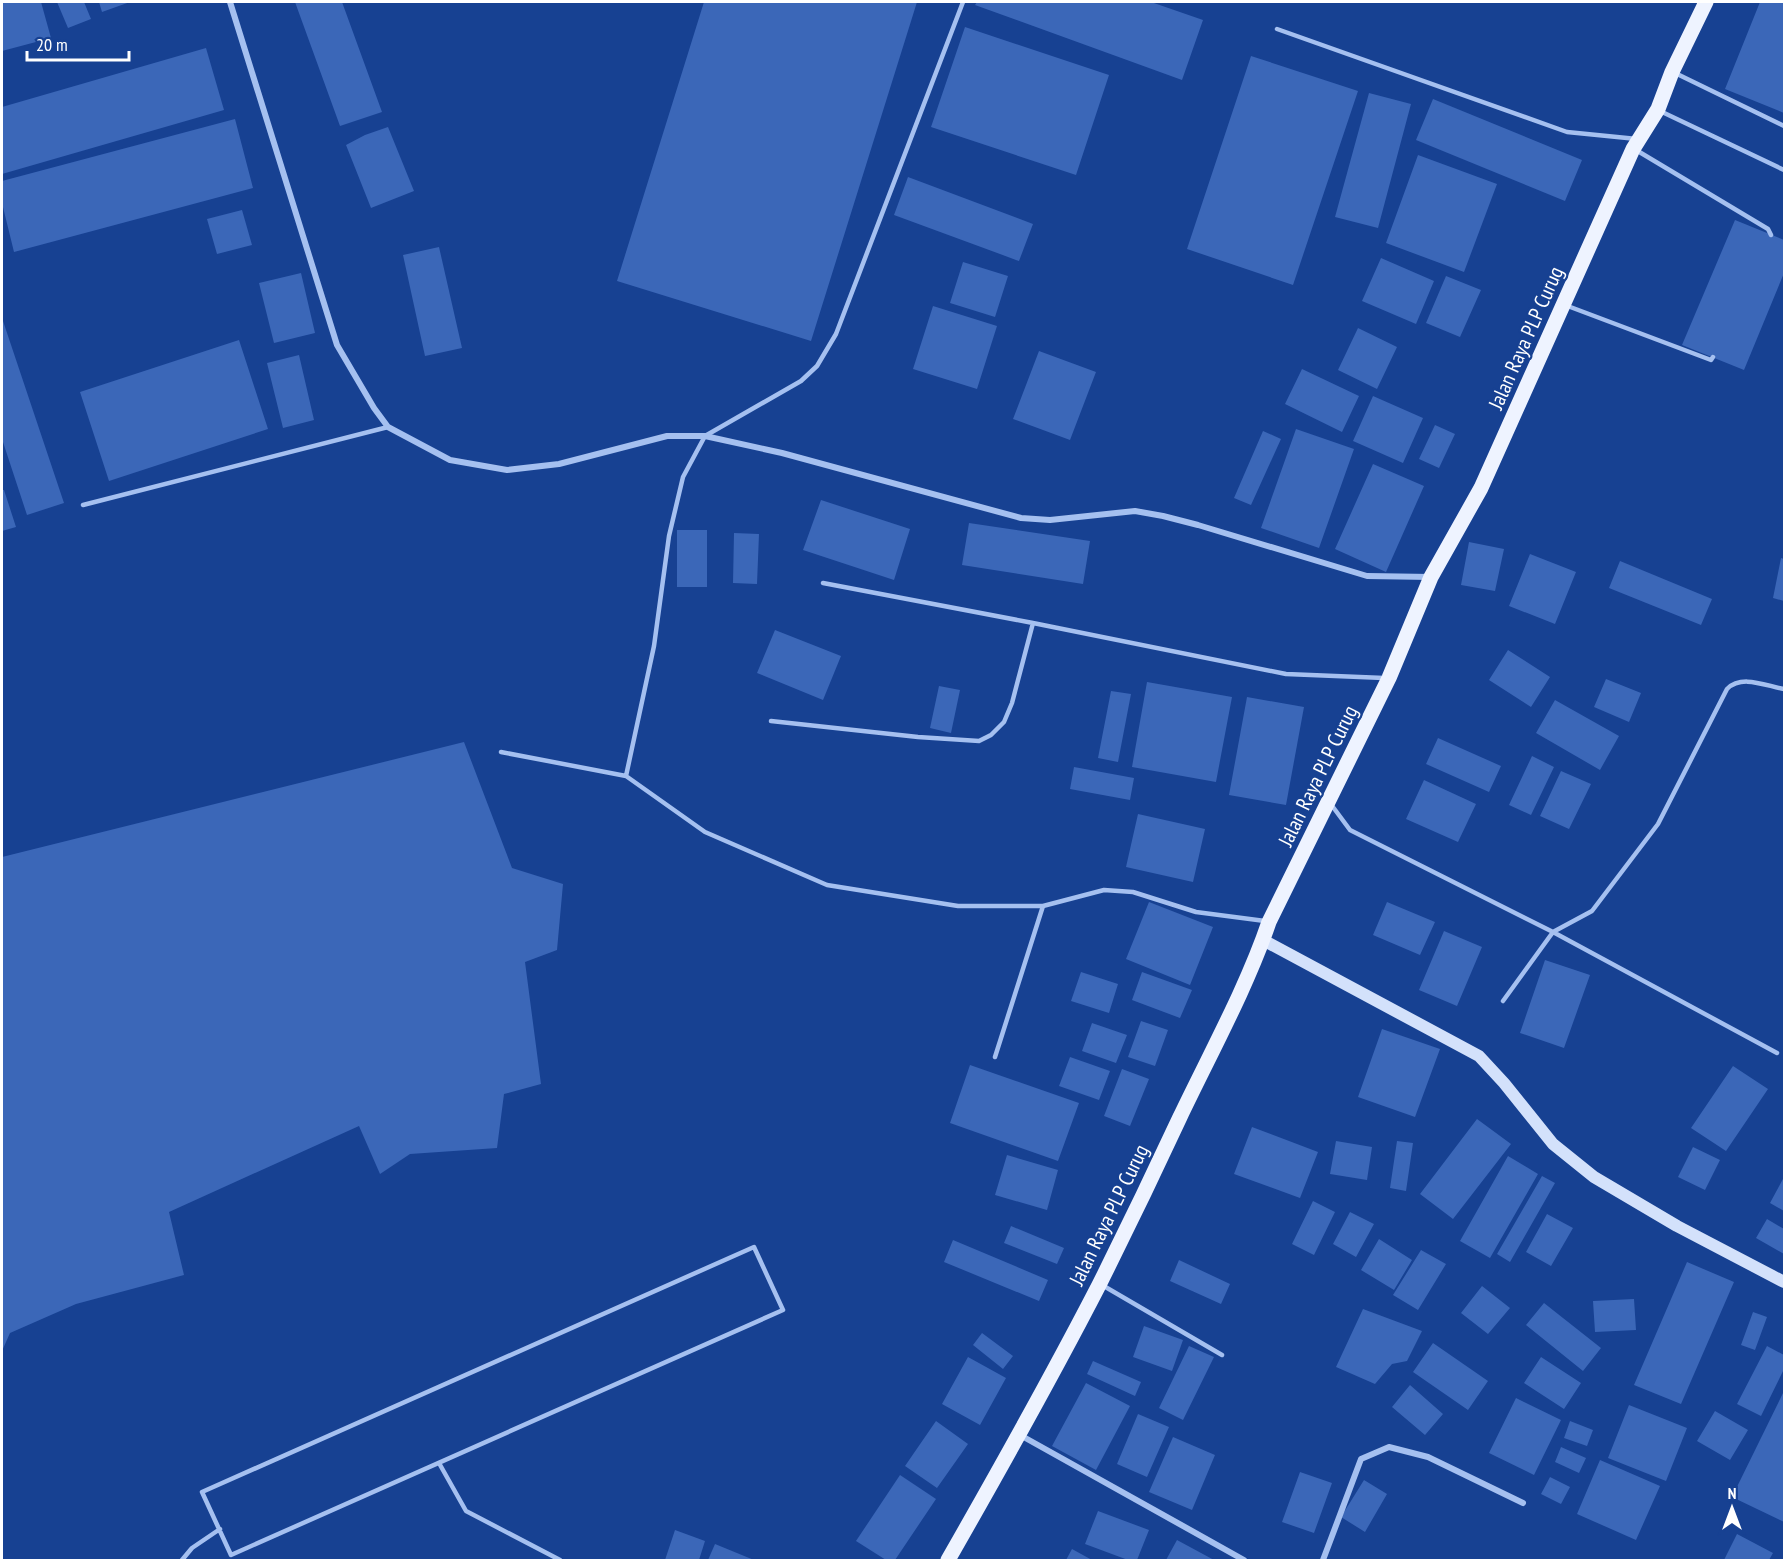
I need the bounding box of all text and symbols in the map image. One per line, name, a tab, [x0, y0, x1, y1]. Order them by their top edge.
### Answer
scale bar	[27, 24, 129, 62]
text: 20 m	[36, 33, 68, 56]
street label: Jalan Raya PLP Curug	[1482, 262, 1569, 414]
street label: Jalan Raya PLP Curug	[1271, 701, 1363, 852]
street label: Jalan Raya PLP Curug	[1062, 1140, 1154, 1291]
north arrow	[1702, 1478, 1762, 1538]
text: N	[1728, 1483, 1736, 1503]

